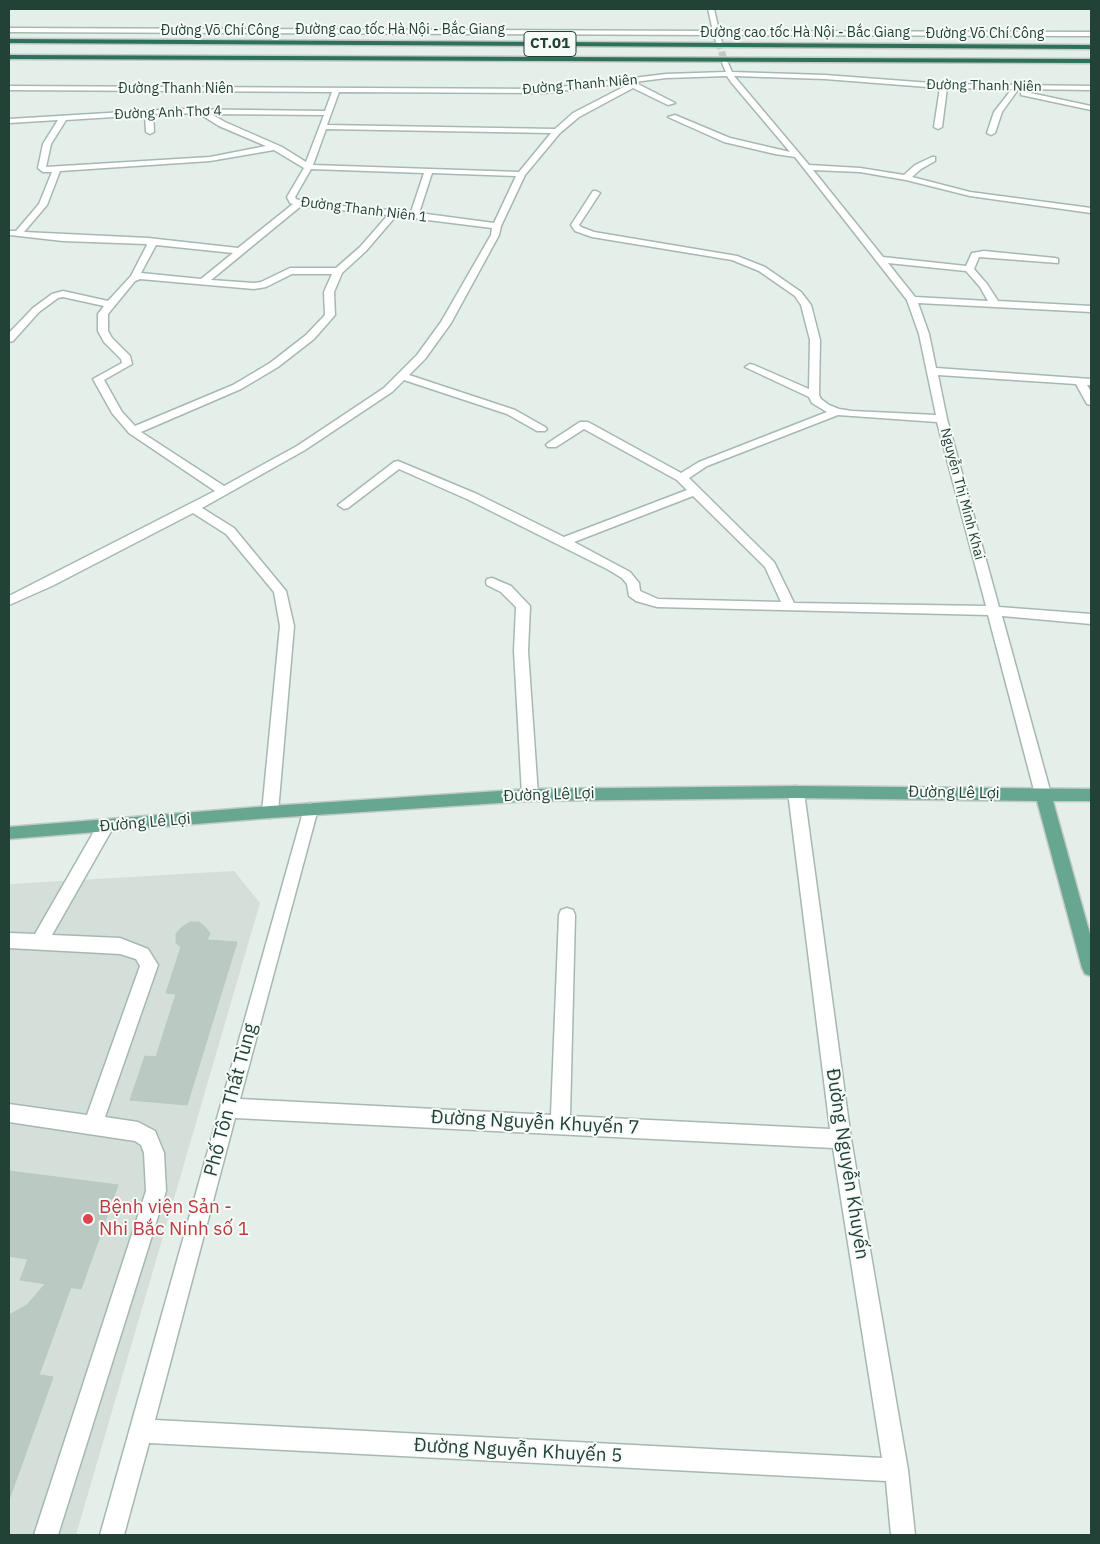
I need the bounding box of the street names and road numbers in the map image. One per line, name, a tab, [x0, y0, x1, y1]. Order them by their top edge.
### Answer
street label: Đường cao tốc Hà Nội - Bắc Giang	[295, 22, 505, 38]
street label: Đường Võ Chí Công	[161, 23, 279, 39]
street label: Đường cao tốc Hà Nội - Bắc Giang	[700, 25, 910, 41]
street label: Đường Võ Chí Công	[926, 26, 1044, 42]
road number: CT.01	[524, 32, 576, 56]
street label: Đường Thanh Niên	[522, 72, 638, 98]
street label: Đường Thanh Niên	[926, 77, 1042, 95]
street label: Đường Thanh Niên	[118, 81, 234, 97]
street label: Đường Anh Thơ 4	[114, 103, 222, 123]
street label: Đường Thanh Niên 1	[300, 194, 428, 226]
street label: Nguyễn Thị Minh Khai	[936, 426, 988, 562]
street label: Đường Lê Lợi	[908, 783, 1000, 803]
street label: Đường Lê Lợi	[503, 784, 595, 806]
street label: Đường Lê Lợi	[99, 809, 191, 837]
street label: Phố Tôn Thất Tùng	[200, 1021, 262, 1179]
street label: Đường Nguyễn Khuyến	[821, 1067, 873, 1261]
street label: Đường Nguyễn Khuyến 7	[430, 1106, 640, 1140]
street label: Đường Nguyễn Khuyến 5	[413, 1434, 623, 1468]

